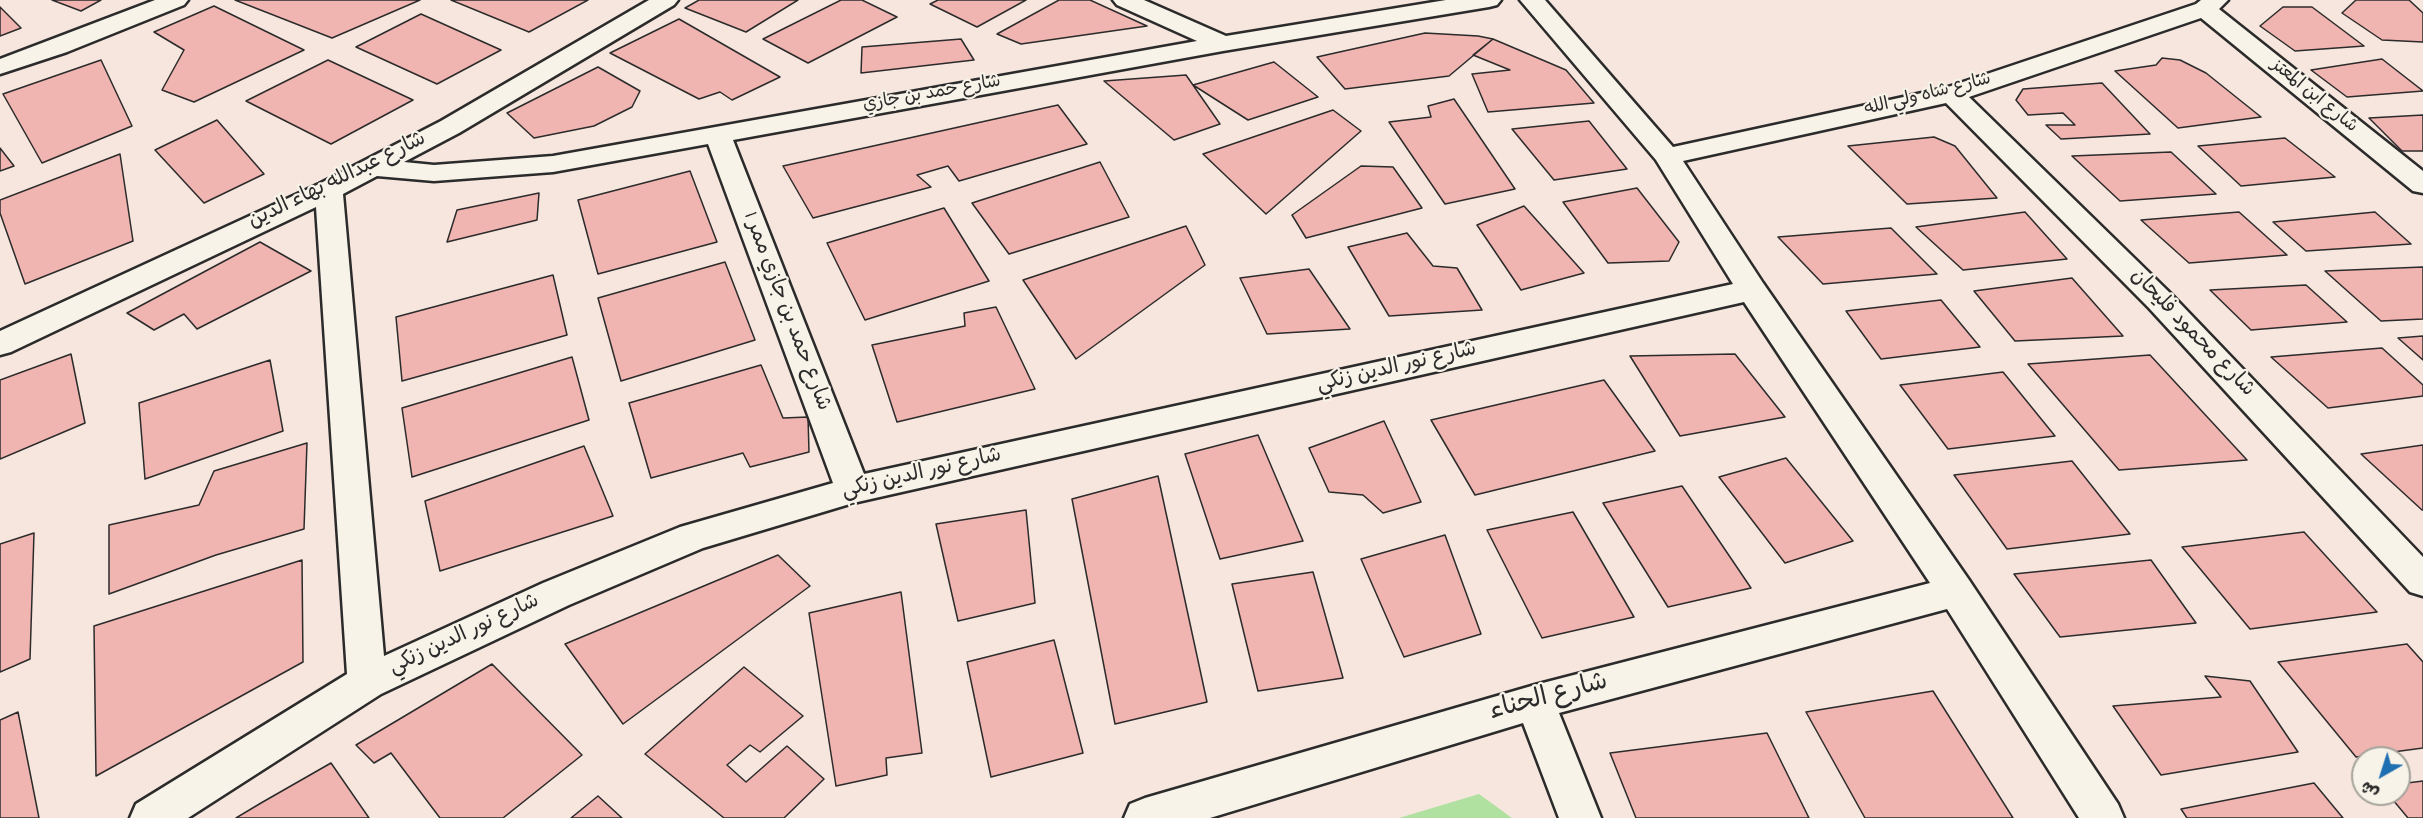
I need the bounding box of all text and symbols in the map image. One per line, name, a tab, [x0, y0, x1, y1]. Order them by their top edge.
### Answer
street label: شارع ابن المعتز	[2265, 55, 2361, 139]
street label: شارع شاه ولي الله	[1862, 70, 1994, 122]
street label: شارع حمد بن جازي	[861, 72, 1003, 118]
street label: شارع عبدالله بهاء الدين	[245, 128, 431, 236]
street label: شارع حمد بن جازي ممر 1	[735, 209, 835, 415]
street label: شارع محمود فليحان	[2123, 265, 2259, 403]
street label: شارع نور الدين زنكي	[1315, 338, 1479, 400]
street label: شارع نور الدين زنكي	[840, 444, 1004, 506]
street label: شارع نور الدين زنكي	[386, 590, 544, 682]
street label: شارع الحناء	[1486, 668, 1612, 730]
north arrow	[2351, 746, 2411, 806]
text: ش	[2357, 774, 2385, 803]

